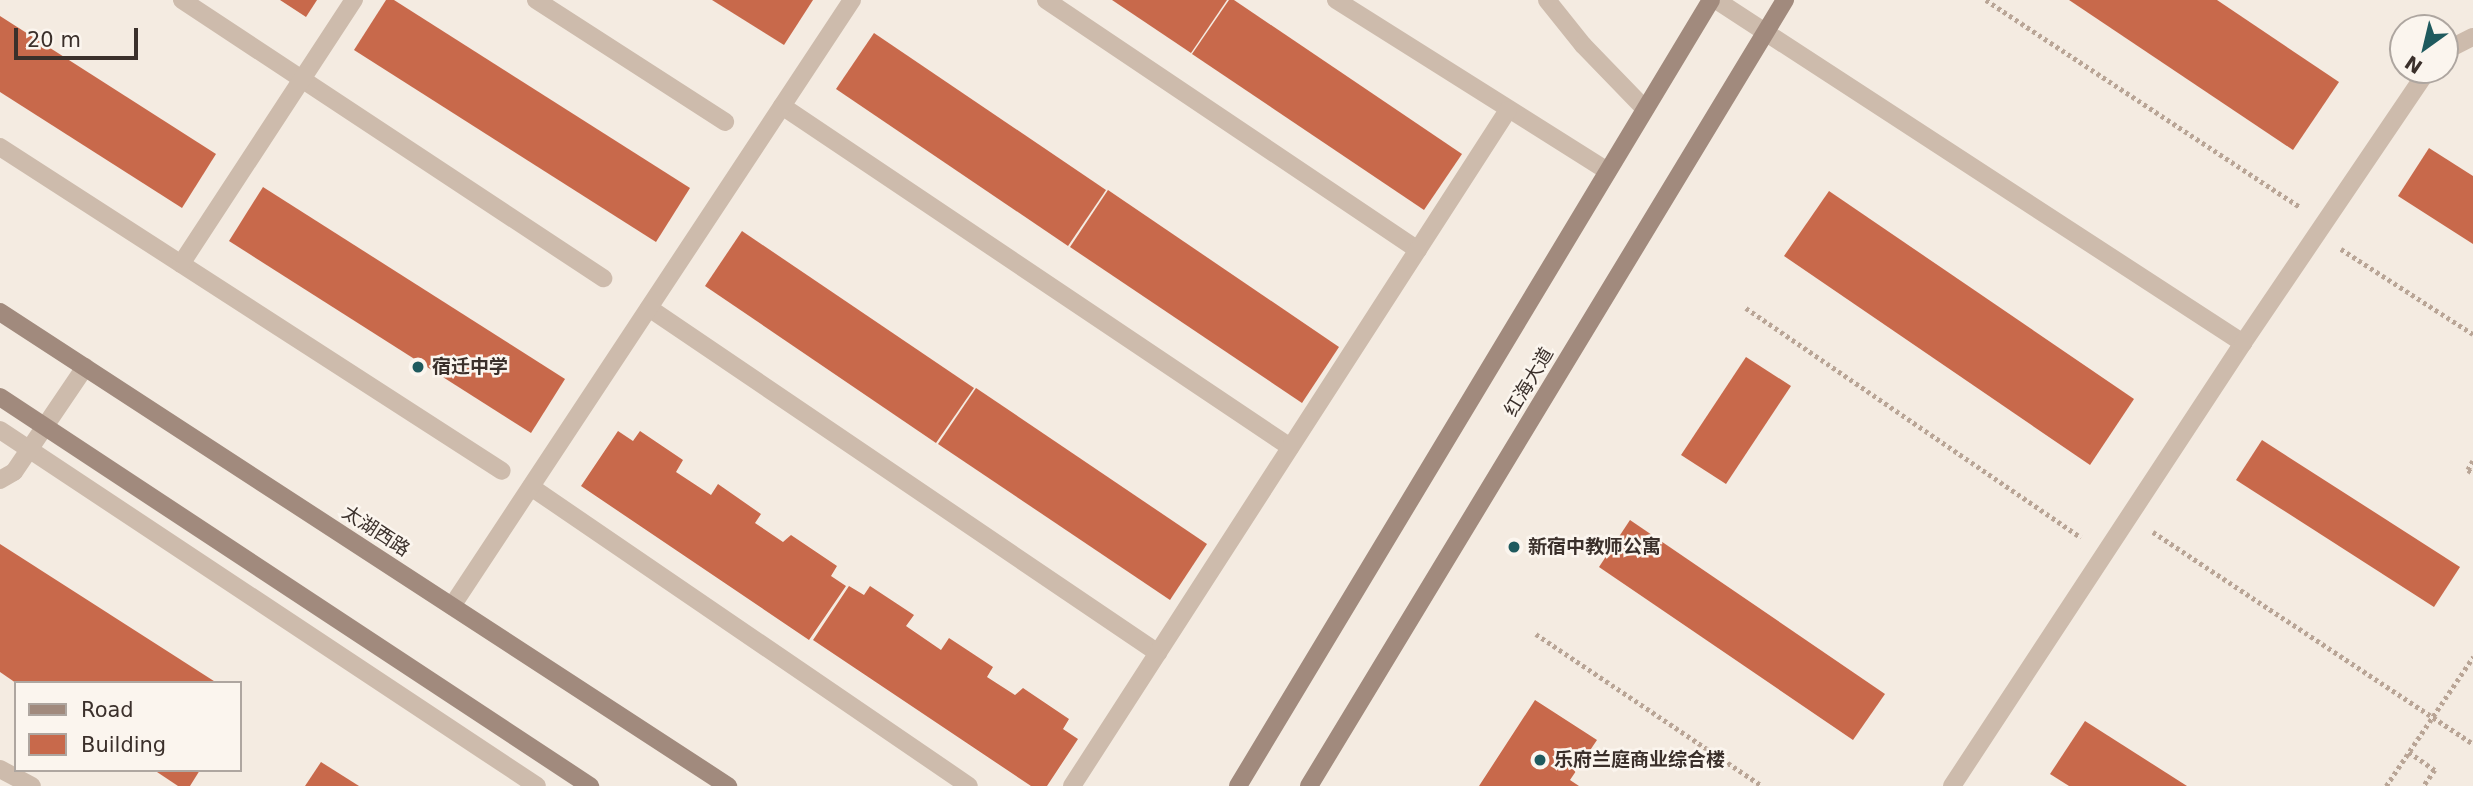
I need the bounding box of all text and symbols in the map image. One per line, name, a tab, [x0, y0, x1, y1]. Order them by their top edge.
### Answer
scale bar	[18, 14, 142, 58]
north arrow	[2389, 14, 2459, 84]
text: 20 m	[27, 28, 81, 52]
text: N	[2401, 51, 2426, 78]
street label: 红海大道	[1500, 344, 1558, 420]
place label: 宿迁中学	[432, 356, 508, 378]
marker: 宿迁中学	[410, 359, 426, 375]
street label: 太湖西路	[338, 501, 414, 561]
place label: 新宿中教师公寓	[1528, 536, 1661, 558]
marker: 新宿中教师公寓	[1506, 539, 1522, 555]
legend	[14, 681, 242, 772]
text: Road	[81, 698, 134, 722]
text: Building	[81, 733, 166, 757]
place label: 乐府兰庭商业综合楼	[1554, 749, 1725, 771]
marker: 乐府兰庭商业综合楼	[1532, 752, 1548, 768]

